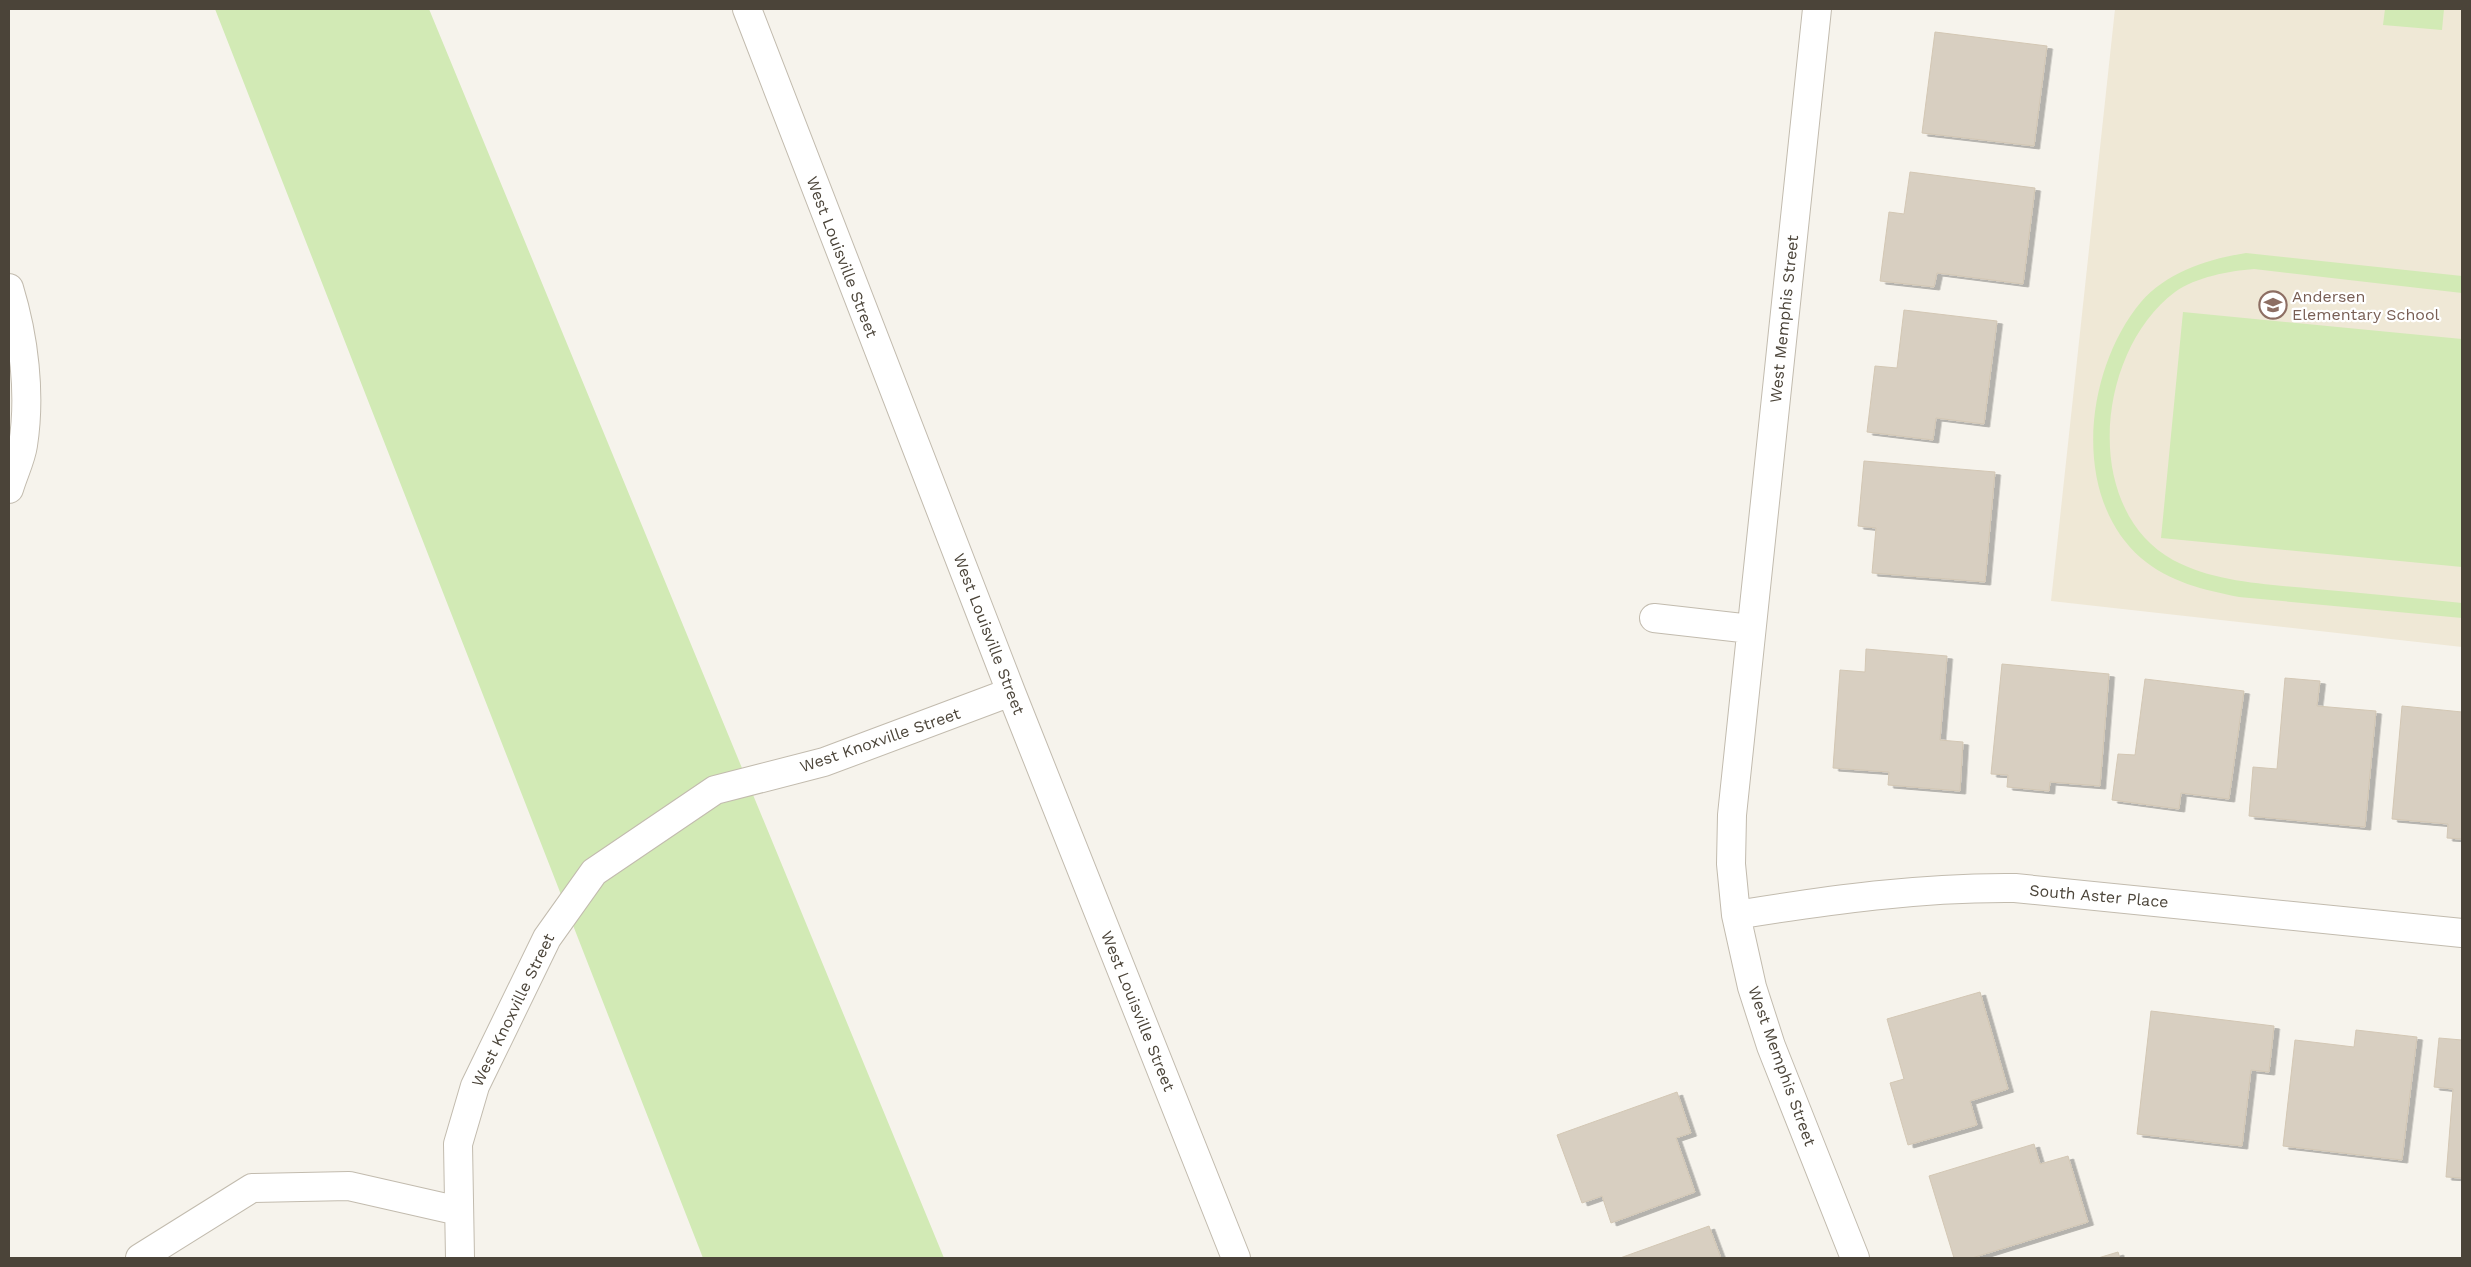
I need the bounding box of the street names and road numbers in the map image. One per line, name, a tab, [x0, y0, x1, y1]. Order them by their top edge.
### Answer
street label: West Louisville Street	[802, 174, 882, 341]
street label: West Memphis Street	[1766, 234, 1802, 404]
street label: West Louisville Street	[949, 551, 1029, 718]
street label: West Knoxville Street	[797, 704, 963, 776]
street label: South Aster Place	[2029, 880, 2169, 912]
street label: West Louisville Street	[1097, 928, 1179, 1094]
street label: West Knoxville Street	[468, 930, 559, 1090]
street label: West Memphis Street	[1744, 983, 1820, 1149]

